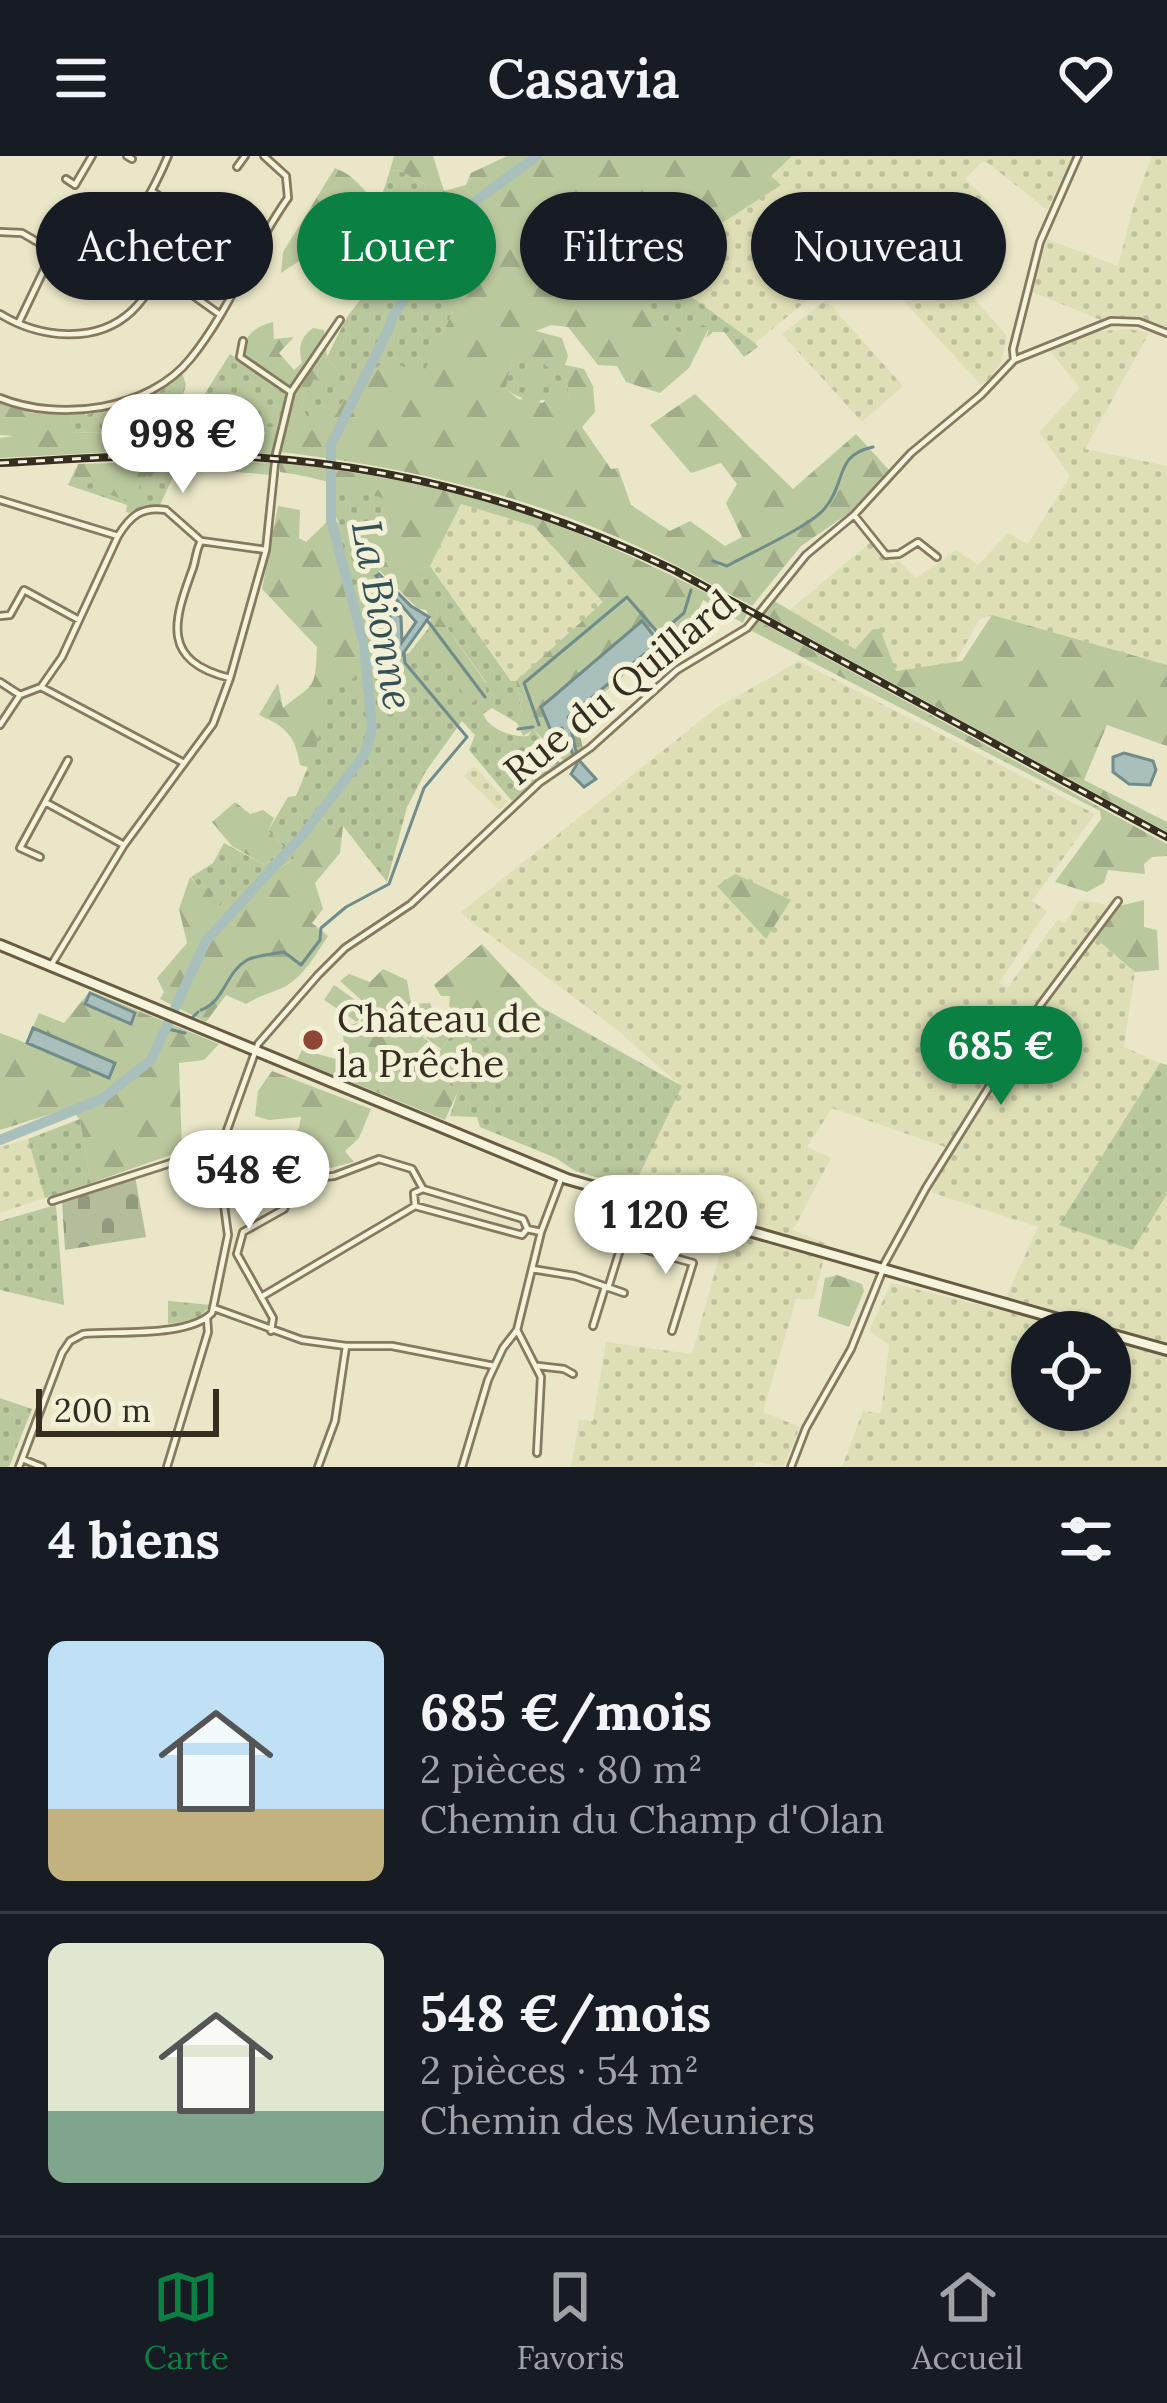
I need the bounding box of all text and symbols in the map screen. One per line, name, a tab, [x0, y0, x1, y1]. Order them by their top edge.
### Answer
text: Casavia	[487, 44, 680, 113]
icon: menu	[48, 45, 114, 111]
icon: heart	[1053, 45, 1119, 111]
chip: Acheter	[36, 192, 273, 300]
chip: Louer	[297, 192, 496, 300]
chip: Filtres	[520, 192, 727, 300]
chip: Nouveau	[751, 192, 1006, 300]
pin: 998 €	[99, 394, 267, 496]
text: 998 €	[128, 408, 238, 458]
water label: La Bionne	[340, 516, 426, 714]
street label: Rue du Quillard	[493, 579, 745, 795]
place label: Château de la Prêche	[337, 993, 542, 1088]
pin: 685 €	[917, 1006, 1085, 1108]
text: 685 €	[947, 1020, 1055, 1070]
marker: Château de la Prêche	[300, 1027, 326, 1053]
pin: 548 €	[165, 1130, 333, 1232]
text: 548 €	[196, 1144, 302, 1194]
pin: 1 120 €	[555, 1175, 777, 1277]
text: 1 120 €	[601, 1189, 731, 1239]
map controls	[1011, 1311, 1131, 1431]
button: locate	[1011, 1311, 1131, 1431]
scale bar	[36, 1383, 219, 1436]
text: 200 m	[54, 1389, 151, 1431]
icon: filters	[1053, 1506, 1119, 1572]
text: 4 biens	[48, 1507, 220, 1572]
text: 685 €/mois	[420, 1679, 712, 1744]
icon: home	[144, 1689, 288, 1833]
text: 2 pièces · 80 m²	[420, 1744, 703, 1794]
text: Chemin du Champ d'Olan	[420, 1794, 884, 1844]
text: 548 €/mois	[420, 1980, 711, 2045]
icon: home	[144, 1991, 288, 2135]
text: 2 pièces · 54 m²	[420, 2045, 699, 2095]
text: Chemin des Meuniers	[420, 2095, 815, 2145]
tab: Carte	[144, 2264, 229, 2378]
tab: Favoris	[516, 2264, 624, 2378]
tab: Accueil	[912, 2264, 1023, 2378]

